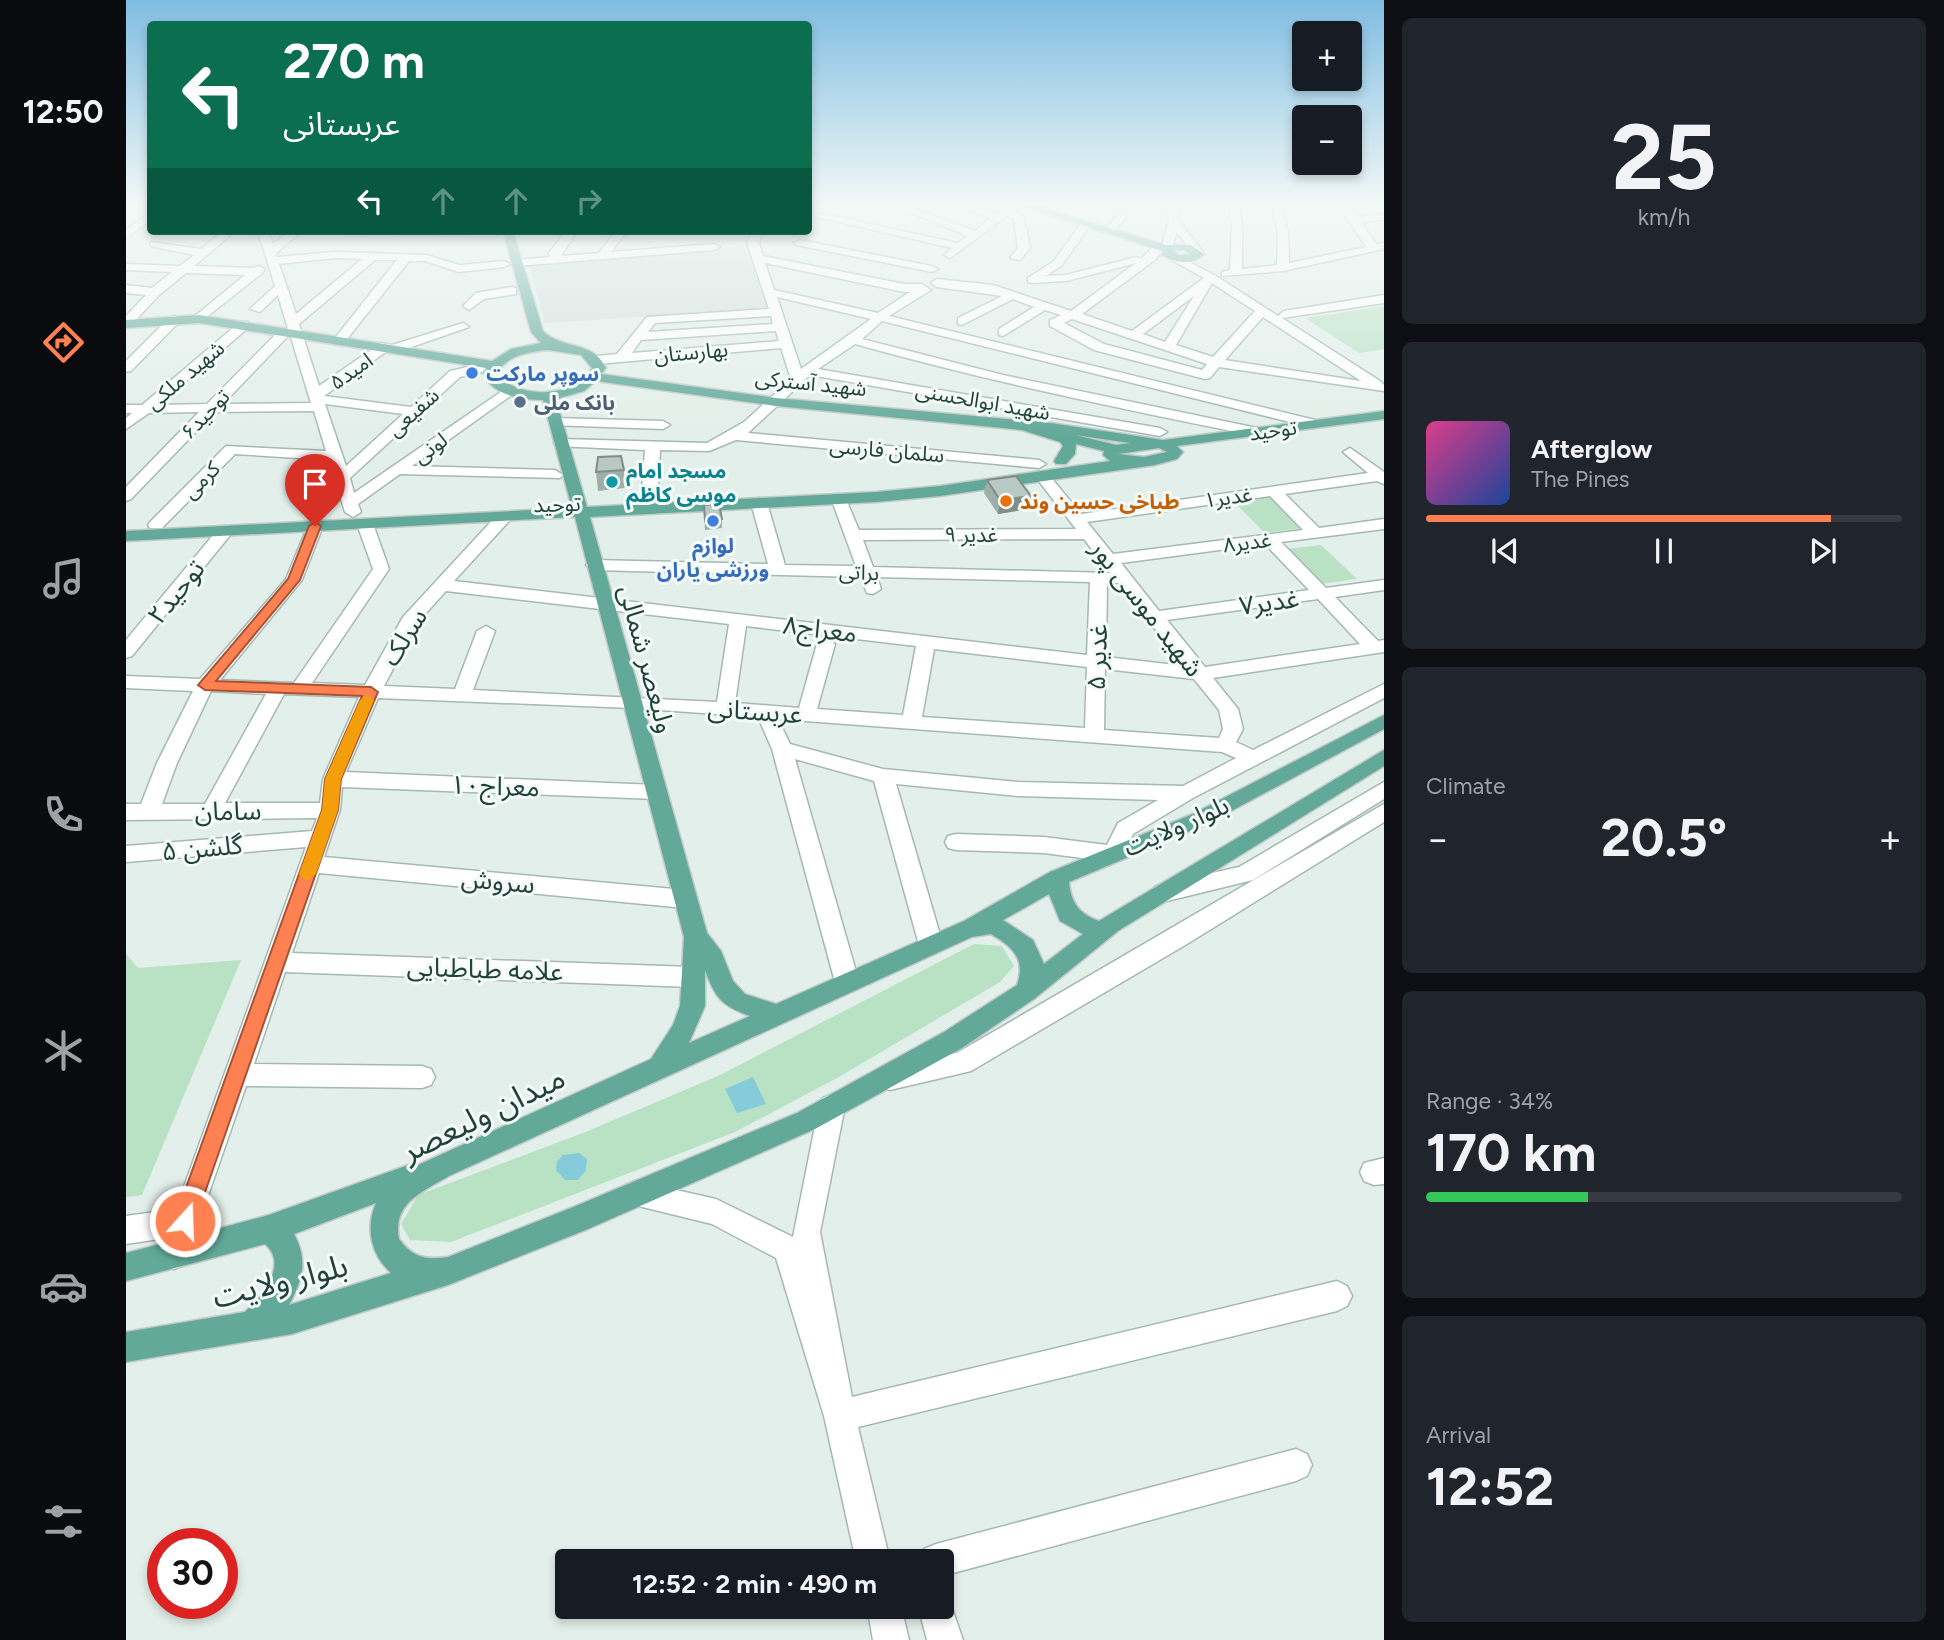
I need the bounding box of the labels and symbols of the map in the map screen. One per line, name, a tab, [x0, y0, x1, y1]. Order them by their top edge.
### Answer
street label: شهید ملکی	[141, 335, 229, 415]
street label: بهارستان	[653, 336, 729, 368]
street label: امید۵	[325, 347, 377, 395]
place label: سوپر مارکت	[486, 361, 599, 387]
marker: سوپر مارکت	[464, 365, 480, 381]
street label: شهید آسترکی	[754, 365, 868, 401]
street label: شهید ابوالحسنی	[914, 377, 1052, 425]
street label: شفیعی	[382, 382, 444, 442]
street label: توحید۶	[175, 384, 235, 444]
place label: بانک ملی	[534, 390, 615, 415]
marker: بانک ملی	[512, 394, 528, 410]
street label: توحید	[1248, 414, 1298, 446]
street label: لونی	[408, 427, 452, 469]
street label: سلمان فارسی	[829, 433, 945, 467]
pin	[285, 454, 345, 526]
street label: کرمی	[177, 456, 225, 504]
place label: مسجد امام موسی کاظم	[626, 458, 737, 510]
marker: مسجد امام موسی کاظم	[604, 474, 620, 490]
street label: غدیر۱	[1202, 481, 1254, 513]
place label: طباخی حسین وند	[1020, 489, 1179, 514]
street label: توحید	[533, 491, 581, 517]
marker: طباخی حسین وند	[998, 493, 1014, 509]
marker: لوازم ورزشی یاران	[705, 513, 721, 529]
street label: غدیر ۹	[944, 522, 998, 547]
street label: غدیر۸	[1221, 527, 1273, 557]
street label: شهید موسی پور	[1082, 532, 1210, 684]
place label: لوازم ورزشی یاران	[657, 533, 769, 582]
street label: توحید۲	[140, 553, 212, 631]
street label: براتی	[838, 559, 880, 585]
street label: ولیعصر شمالی	[612, 581, 682, 737]
street label: غدیر۷	[1237, 582, 1301, 622]
street label: سرلک	[374, 602, 434, 672]
street label: معراج۸	[781, 609, 859, 652]
street label: غدیر ۵	[1080, 623, 1114, 691]
street label: عربستانی	[706, 692, 804, 730]
street label: معراج۱۰	[450, 768, 540, 807]
street label: بلوار ولایت	[1118, 789, 1234, 863]
street label: سامان	[194, 794, 262, 828]
street label: گلشن ۵	[160, 829, 244, 867]
street label: سروش	[460, 862, 536, 900]
street label: علامه طباطبایی	[406, 950, 564, 988]
street label: میدان ولیعصر	[394, 1058, 571, 1170]
position arrow	[148, 1184, 222, 1258]
street label: بلوار ولایت	[208, 1246, 352, 1316]
speed limit sign: 30	[147, 1528, 238, 1619]

